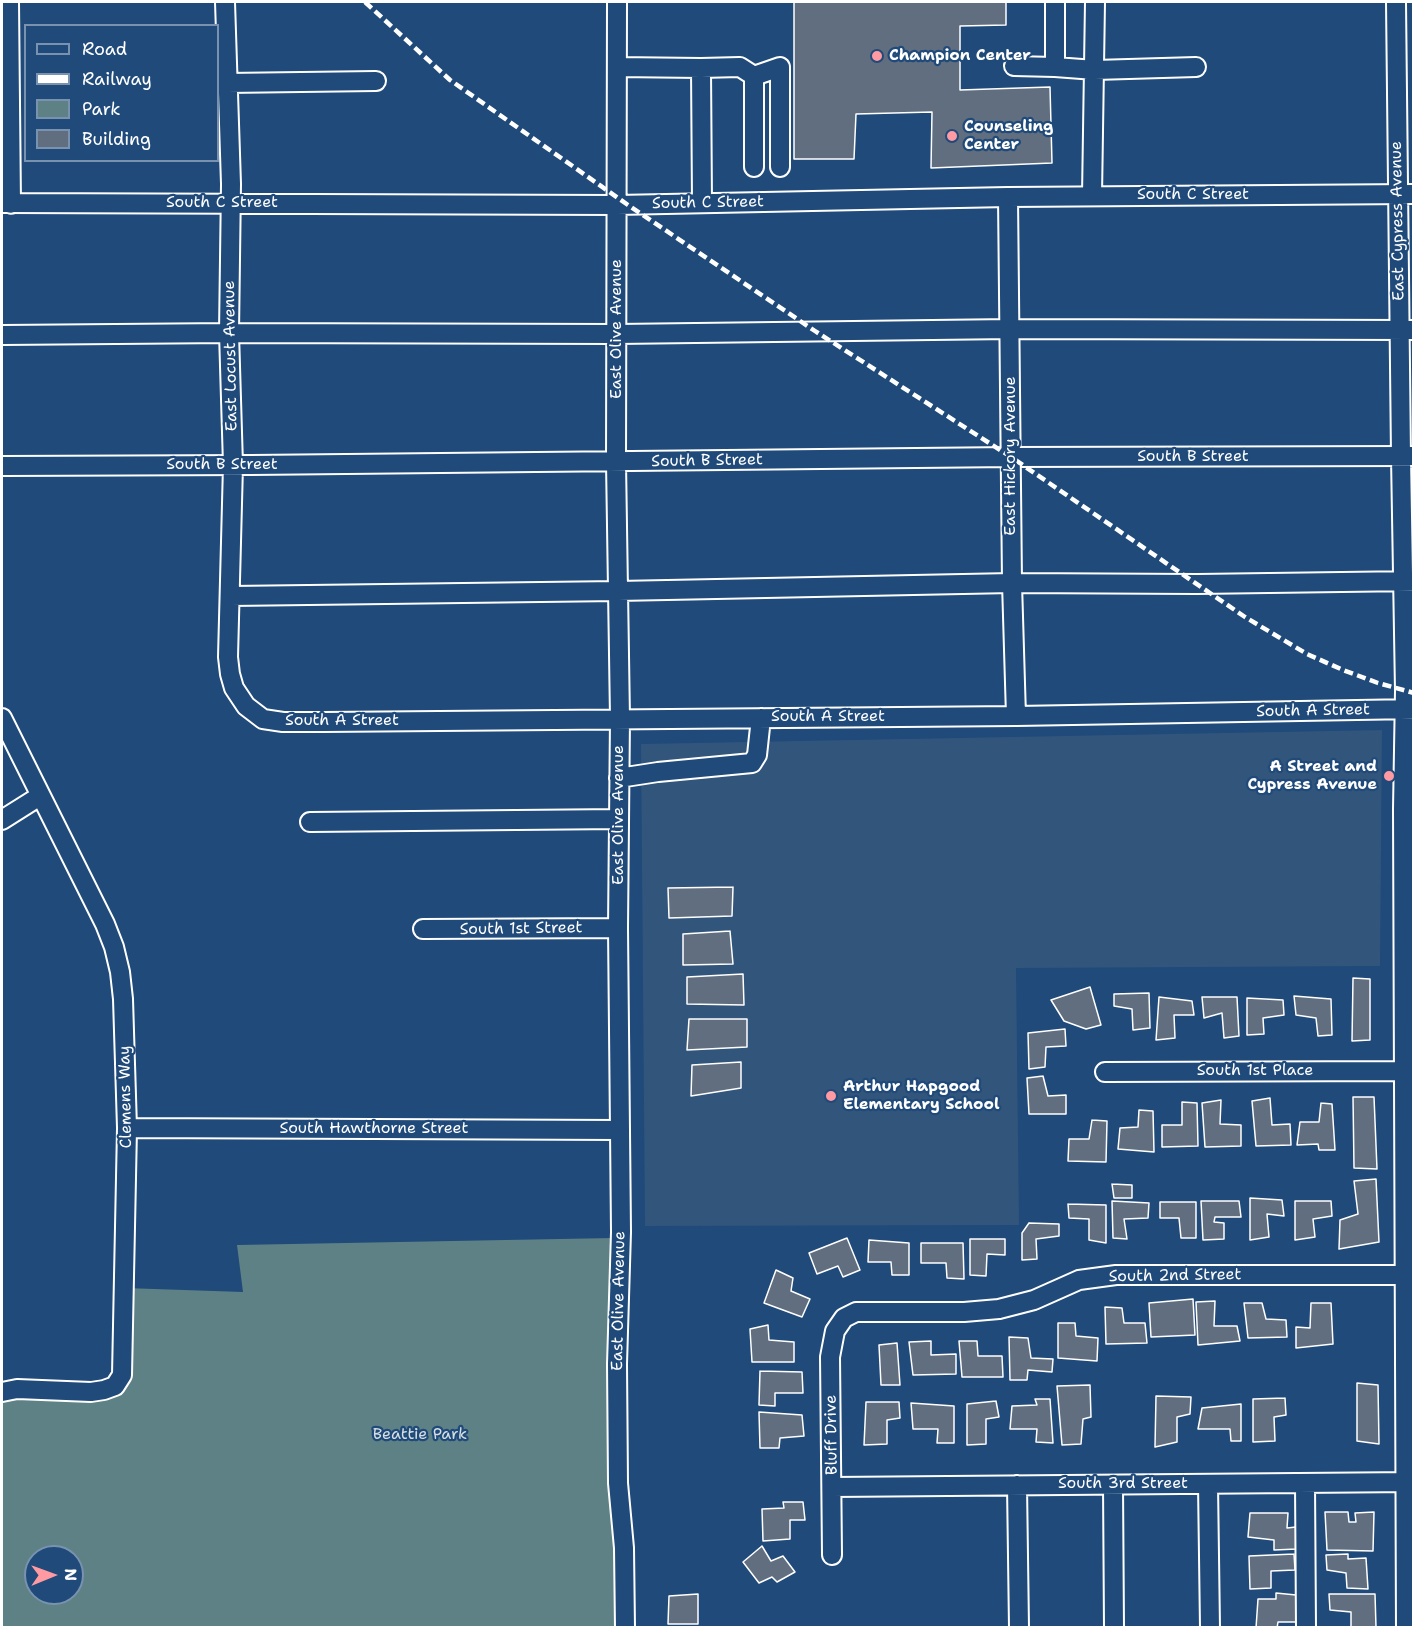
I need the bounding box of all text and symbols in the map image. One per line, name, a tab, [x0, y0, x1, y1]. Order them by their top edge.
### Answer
legend	[24, 24, 219, 162]
text: Road	[82, 37, 127, 61]
place label: Champion Center	[889, 46, 1031, 66]
marker: Champion Center	[870, 49, 884, 63]
text: Railway	[82, 67, 152, 91]
text: Park	[82, 97, 121, 121]
place label: Counseling Center	[964, 117, 1053, 155]
text: Building	[82, 127, 151, 151]
marker: Counseling Center	[945, 129, 959, 143]
street label: East Cypress Avenue	[1387, 141, 1409, 301]
street label: South C Street	[1137, 185, 1249, 205]
street label: South C Street	[652, 192, 764, 214]
street label: South C Street	[166, 193, 278, 213]
street label: East Olive Avenue	[607, 259, 627, 399]
street label: East Locust Avenue	[220, 280, 242, 432]
street label: East Hickory Avenue	[1001, 376, 1021, 536]
street label: South B Street	[1137, 447, 1249, 467]
street label: South B Street	[651, 450, 763, 472]
street label: South B Street	[166, 455, 278, 475]
street label: South A Street	[1256, 700, 1370, 722]
street label: South A Street	[771, 707, 885, 727]
street label: South A Street	[285, 711, 399, 731]
street label: East Olive Avenue	[609, 745, 629, 885]
place label: A Street and Cypress Avenue	[1247, 757, 1377, 795]
marker: A Street and Cypress Avenue	[1382, 769, 1396, 783]
street label: South 1st Street	[459, 918, 583, 940]
street label: Clemens Way	[116, 1046, 136, 1148]
street label: South 1st Place	[1197, 1061, 1313, 1081]
place label: Arthur Hapgood Elementary School	[843, 1077, 999, 1115]
marker: Arthur Hapgood Elementary School	[824, 1089, 838, 1103]
street label: South Hawthorne Street	[280, 1119, 468, 1139]
street label: East Olive Avenue	[608, 1231, 630, 1371]
street label: South 2nd Street	[1108, 1265, 1242, 1287]
street label: Bluff Drive	[822, 1395, 842, 1475]
park label: Beattie Park	[373, 1425, 467, 1445]
street label: South 3rd Street	[1058, 1474, 1188, 1494]
north arrow	[24, 1545, 84, 1605]
text: N	[60, 1568, 81, 1581]

